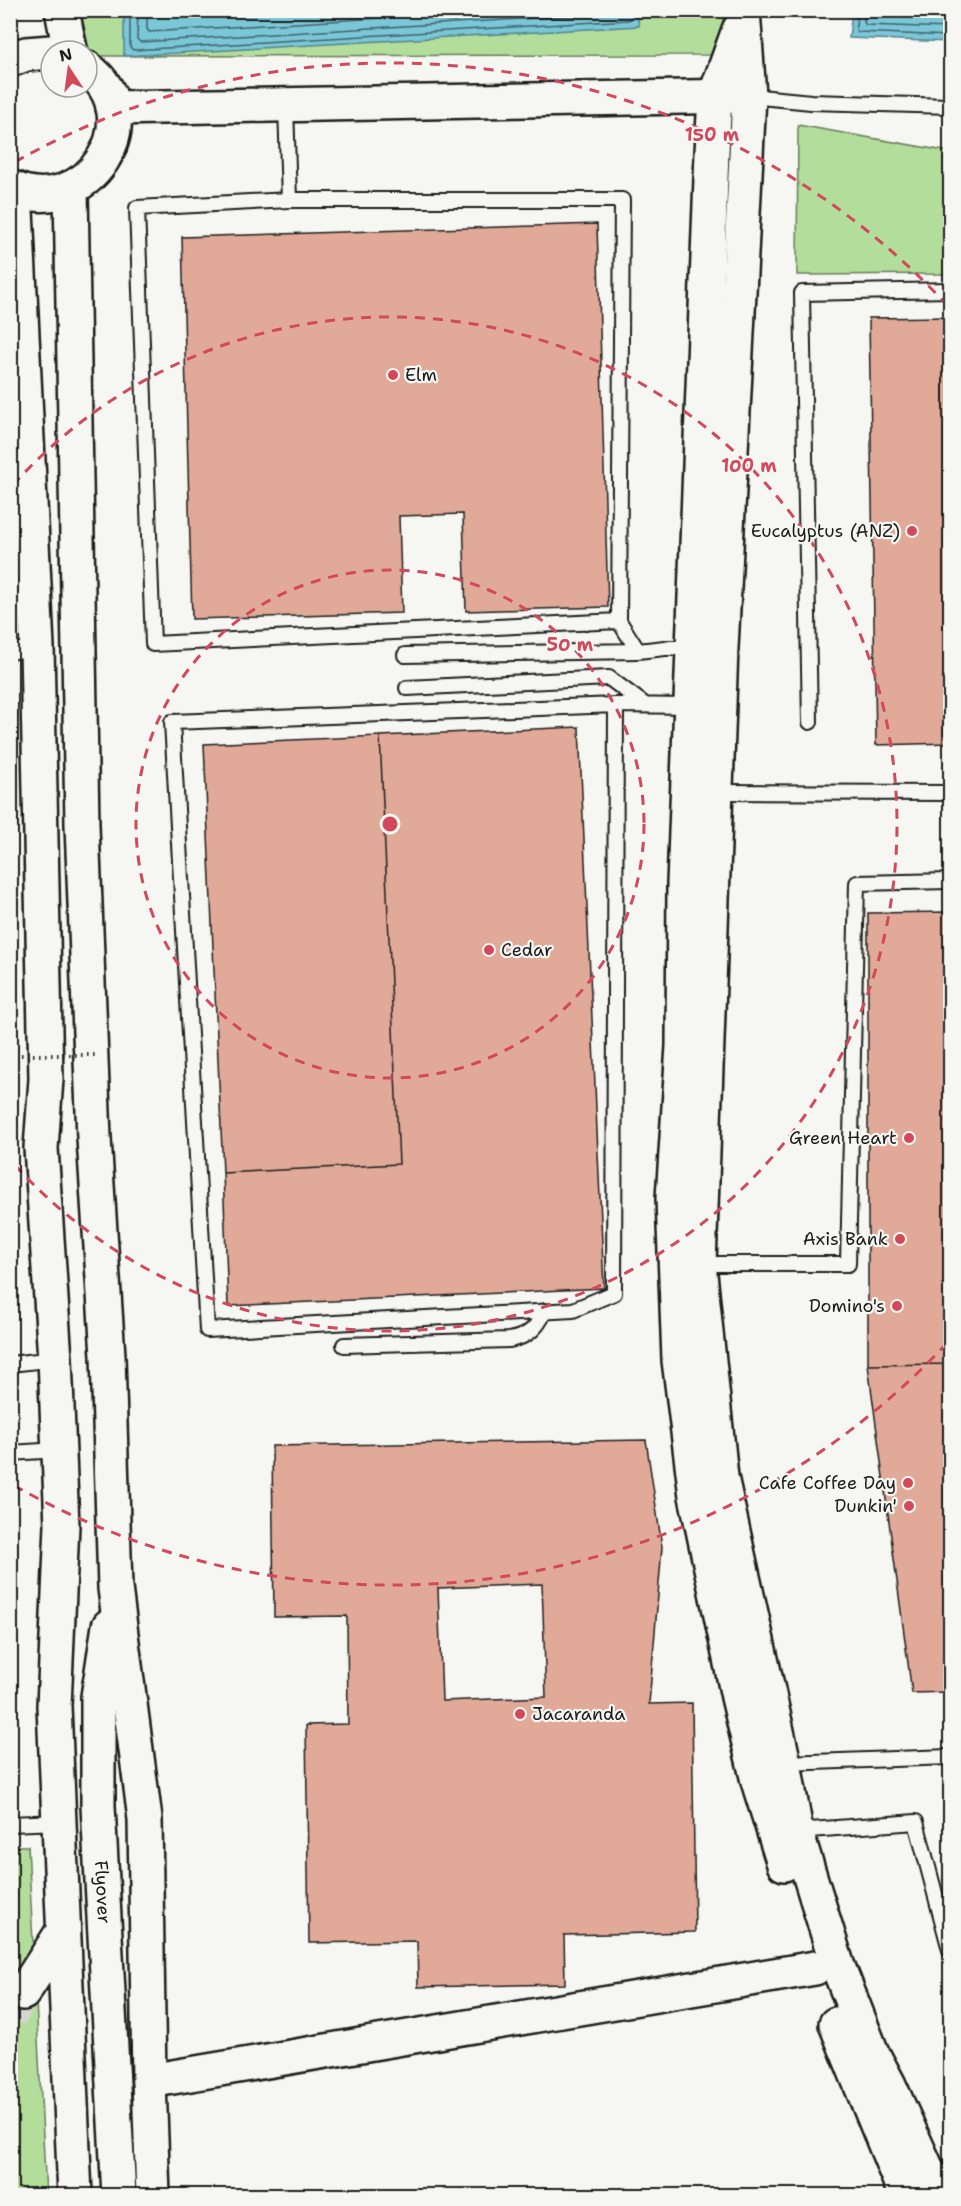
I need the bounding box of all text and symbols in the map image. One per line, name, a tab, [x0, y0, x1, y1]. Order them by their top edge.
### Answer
north arrow	[39, 39, 99, 99]
text: N	[57, 43, 74, 67]
text: 150 m	[685, 123, 740, 147]
place label: Elm	[405, 363, 437, 387]
marker: Elm	[386, 368, 400, 382]
text: 100 m	[721, 454, 777, 478]
place label: Eucalyptus (ANZ)	[751, 519, 900, 543]
marker: Eucalyptus (ANZ)	[905, 524, 919, 538]
text: 50 m	[547, 633, 594, 657]
centre of rings	[380, 814, 400, 834]
place label: Cedar	[501, 938, 553, 962]
marker: Cedar	[482, 943, 496, 957]
place label: Green Heart	[789, 1126, 897, 1150]
marker: Green Heart	[902, 1131, 916, 1145]
place label: Axis Bank	[803, 1227, 888, 1251]
marker: Axis Bank	[893, 1232, 907, 1246]
place label: Domino's	[809, 1294, 885, 1318]
marker: Domino's	[890, 1299, 904, 1313]
place label: Cafe Coffee Day	[759, 1471, 896, 1495]
marker: Cafe Coffee Day	[901, 1476, 915, 1490]
place label: Dunkin'	[834, 1494, 897, 1518]
marker: Dunkin'	[902, 1499, 916, 1513]
place label: Jacaranda	[532, 1702, 626, 1726]
marker: Jacaranda	[513, 1707, 527, 1721]
street label: Flyover	[89, 1860, 116, 1924]

